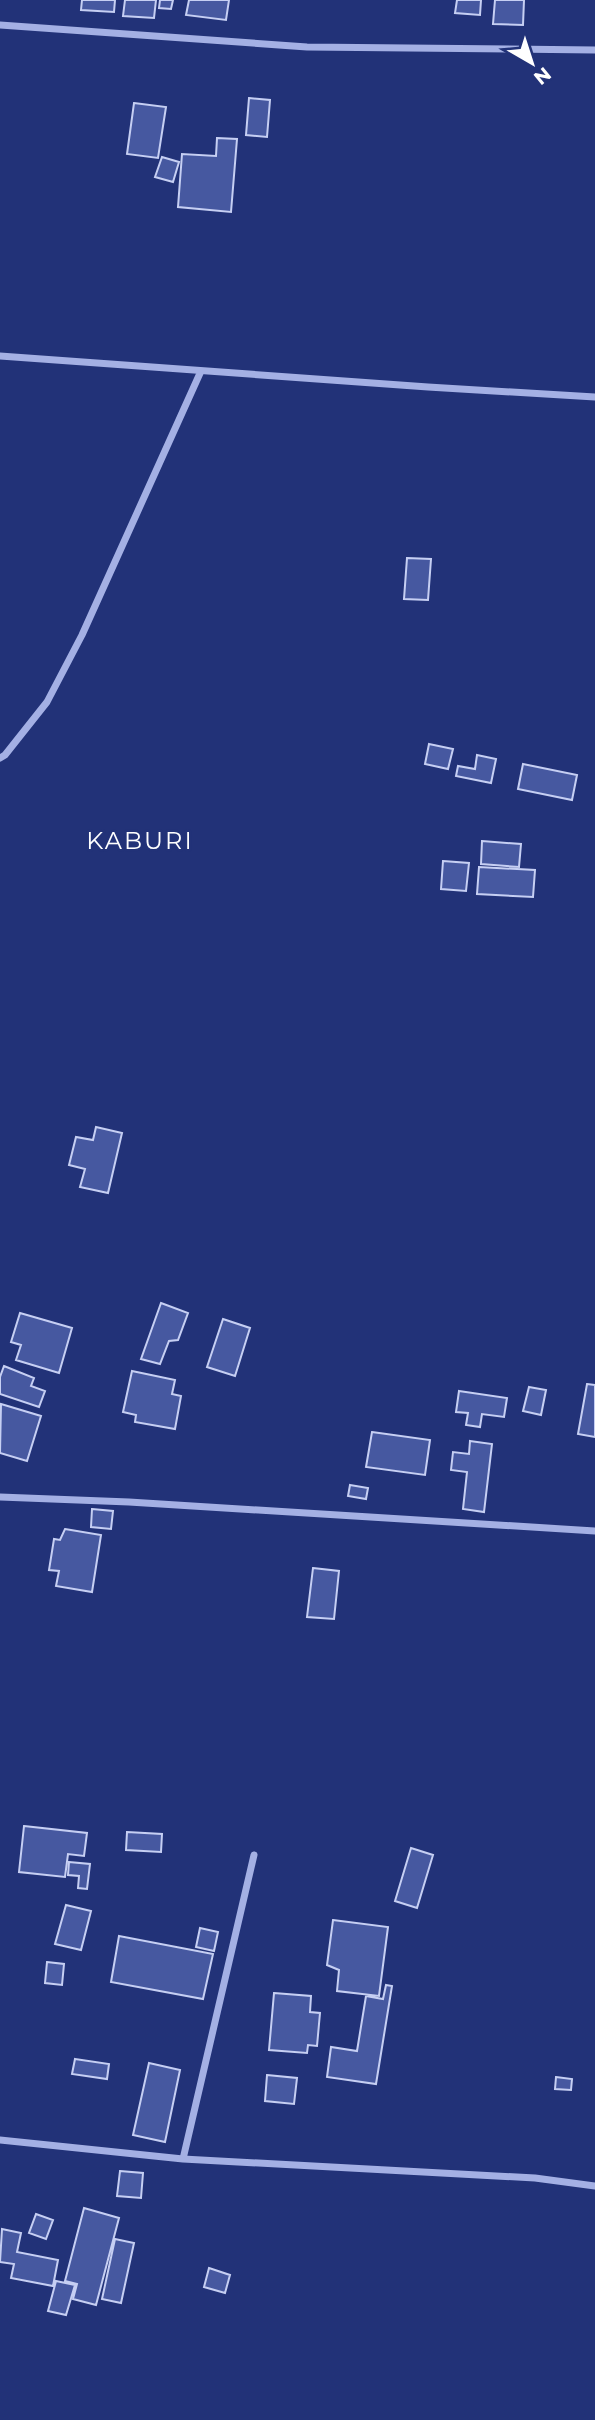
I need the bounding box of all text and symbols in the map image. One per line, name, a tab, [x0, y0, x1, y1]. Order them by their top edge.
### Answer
north arrow	[497, 28, 567, 98]
text: N	[529, 62, 556, 90]
district label: KABURI	[86, 826, 194, 855]

